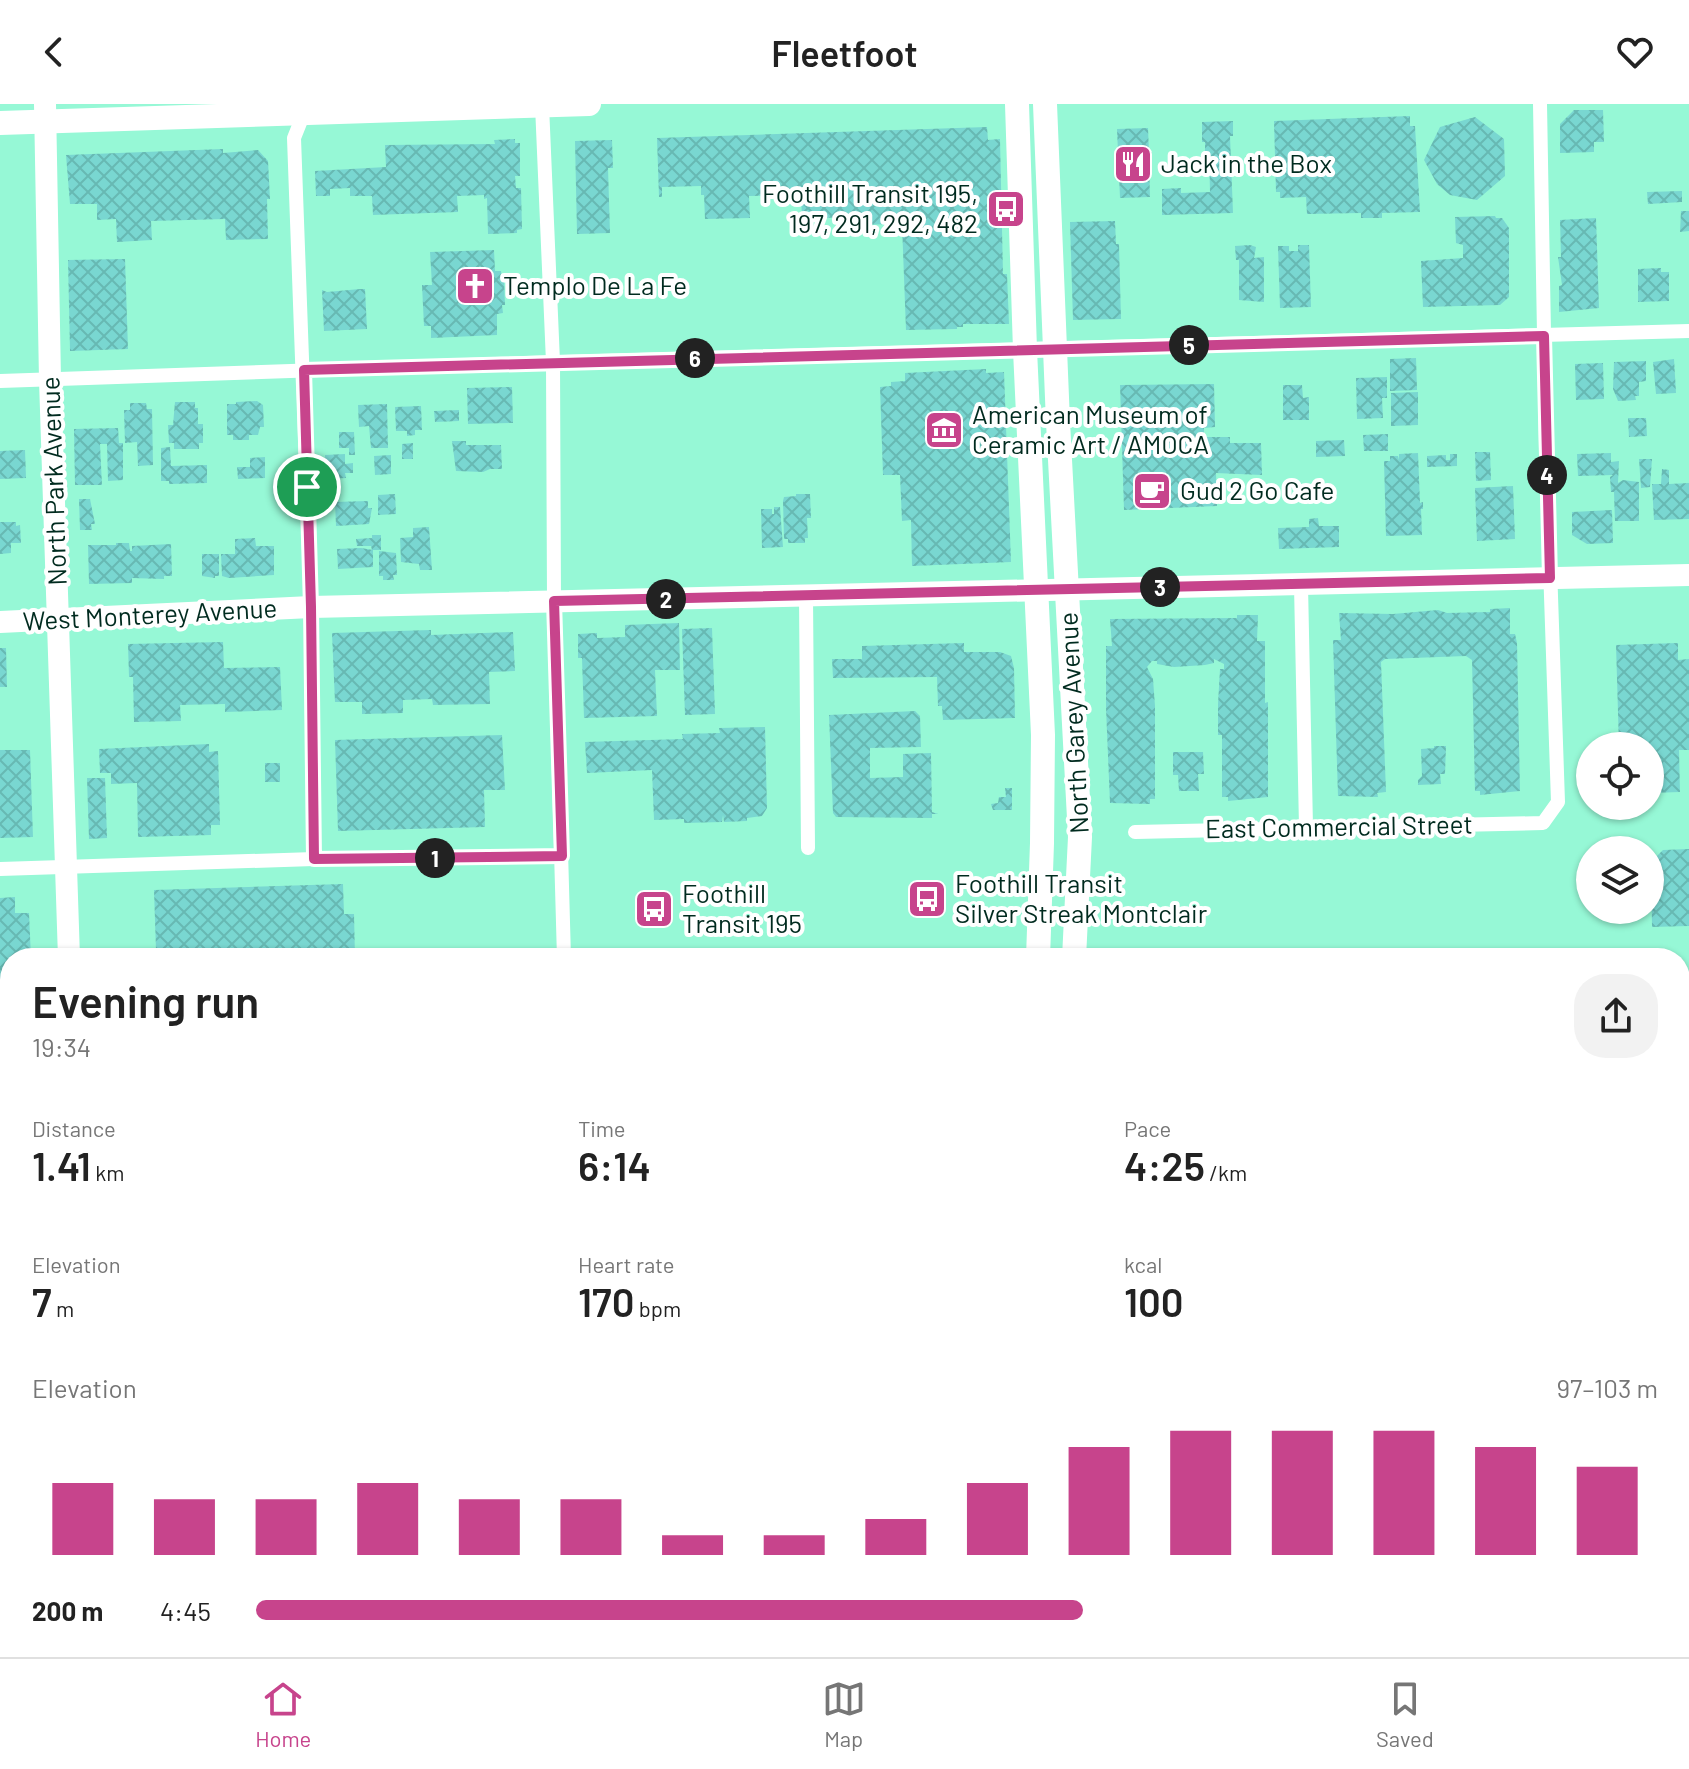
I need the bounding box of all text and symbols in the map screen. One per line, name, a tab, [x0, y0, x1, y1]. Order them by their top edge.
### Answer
icon: back	[32, 30, 76, 74]
icon: heart	[1613, 30, 1657, 74]
text: Fleetfoot	[771, 31, 918, 74]
restaurant icon: Jack in the Box	[1112, 143, 1154, 185]
place label: Jack in the Box	[1161, 147, 1332, 178]
place label: Foothill Transit 195, 197, 291, 292, 482	[762, 177, 978, 238]
bus stop icon: Foothill Transit 195, 197, 291, 292, 482	[985, 188, 1027, 230]
church icon: Templo De La Fe	[454, 265, 496, 307]
place label: Templo De La Fe	[503, 269, 687, 300]
pin: 5	[1169, 325, 1209, 365]
text: 5	[1183, 332, 1195, 358]
pin: 6	[675, 338, 715, 378]
text: 6	[689, 345, 701, 371]
street label: North Park Avenue	[33, 376, 72, 586]
place label: American Museum of Ceramic Art / AMOCA	[972, 398, 1209, 459]
museum icon: American Museum of Ceramic Art / AMOCA	[923, 409, 965, 451]
pin	[273, 453, 341, 521]
pin: 4	[1527, 455, 1567, 495]
text: 4	[1540, 462, 1554, 488]
icon: arrive	[285, 465, 329, 509]
cafe icon: Gud 2 Go Cafe	[1131, 470, 1173, 512]
place label: Gud 2 Go Cafe	[1180, 474, 1334, 505]
pin: 3	[1140, 567, 1180, 607]
text: 3	[1154, 574, 1166, 600]
pin: 2	[646, 579, 686, 619]
text: 2	[660, 586, 672, 612]
street label: West Monterey Avenue	[22, 591, 278, 636]
street label: North Garey Avenue	[1051, 611, 1094, 835]
map controls	[1576, 732, 1664, 924]
button: locate	[1576, 732, 1664, 820]
street label: East Commercial Street	[1205, 808, 1473, 843]
button: layers	[1576, 836, 1664, 924]
pin: 1	[415, 838, 455, 878]
text: 1	[431, 845, 439, 871]
place label: Foothill Transit Silver Streak Montclair	[955, 867, 1208, 928]
place label: Foothill Transit 195	[682, 877, 802, 938]
bus stop icon: Foothill Transit Silver Streak Montclair	[906, 878, 948, 920]
bus stop icon: Foothill Transit 195	[633, 888, 675, 930]
text: Evening run	[32, 974, 259, 1027]
button: share	[1574, 974, 1658, 1058]
text: 19:34	[32, 1031, 91, 1062]
text: Distance	[32, 1115, 116, 1141]
text: Time	[578, 1115, 626, 1141]
text: Pace	[1124, 1115, 1171, 1141]
text: 1.41	[32, 1141, 91, 1189]
text: 6:14	[578, 1141, 651, 1189]
text: 4:25	[1124, 1141, 1205, 1189]
text: km	[91, 1159, 124, 1185]
text: /km	[1205, 1159, 1247, 1185]
text: Elevation	[32, 1251, 121, 1277]
text: Heart rate	[578, 1251, 675, 1277]
text: kcal	[1124, 1251, 1162, 1277]
text: 7	[32, 1277, 52, 1325]
text: 170	[578, 1277, 634, 1325]
text: 100	[1124, 1277, 1184, 1325]
text: m	[52, 1295, 74, 1321]
text: bpm	[634, 1295, 681, 1321]
text: Elevation	[32, 1372, 137, 1403]
text: 97–103 m	[1557, 1372, 1658, 1403]
text: 200 m	[32, 1595, 103, 1626]
text: 4:45	[160, 1595, 211, 1626]
tab: Home	[255, 1677, 311, 1751]
tab: Map	[822, 1677, 866, 1751]
tab: Saved	[1376, 1677, 1434, 1751]

